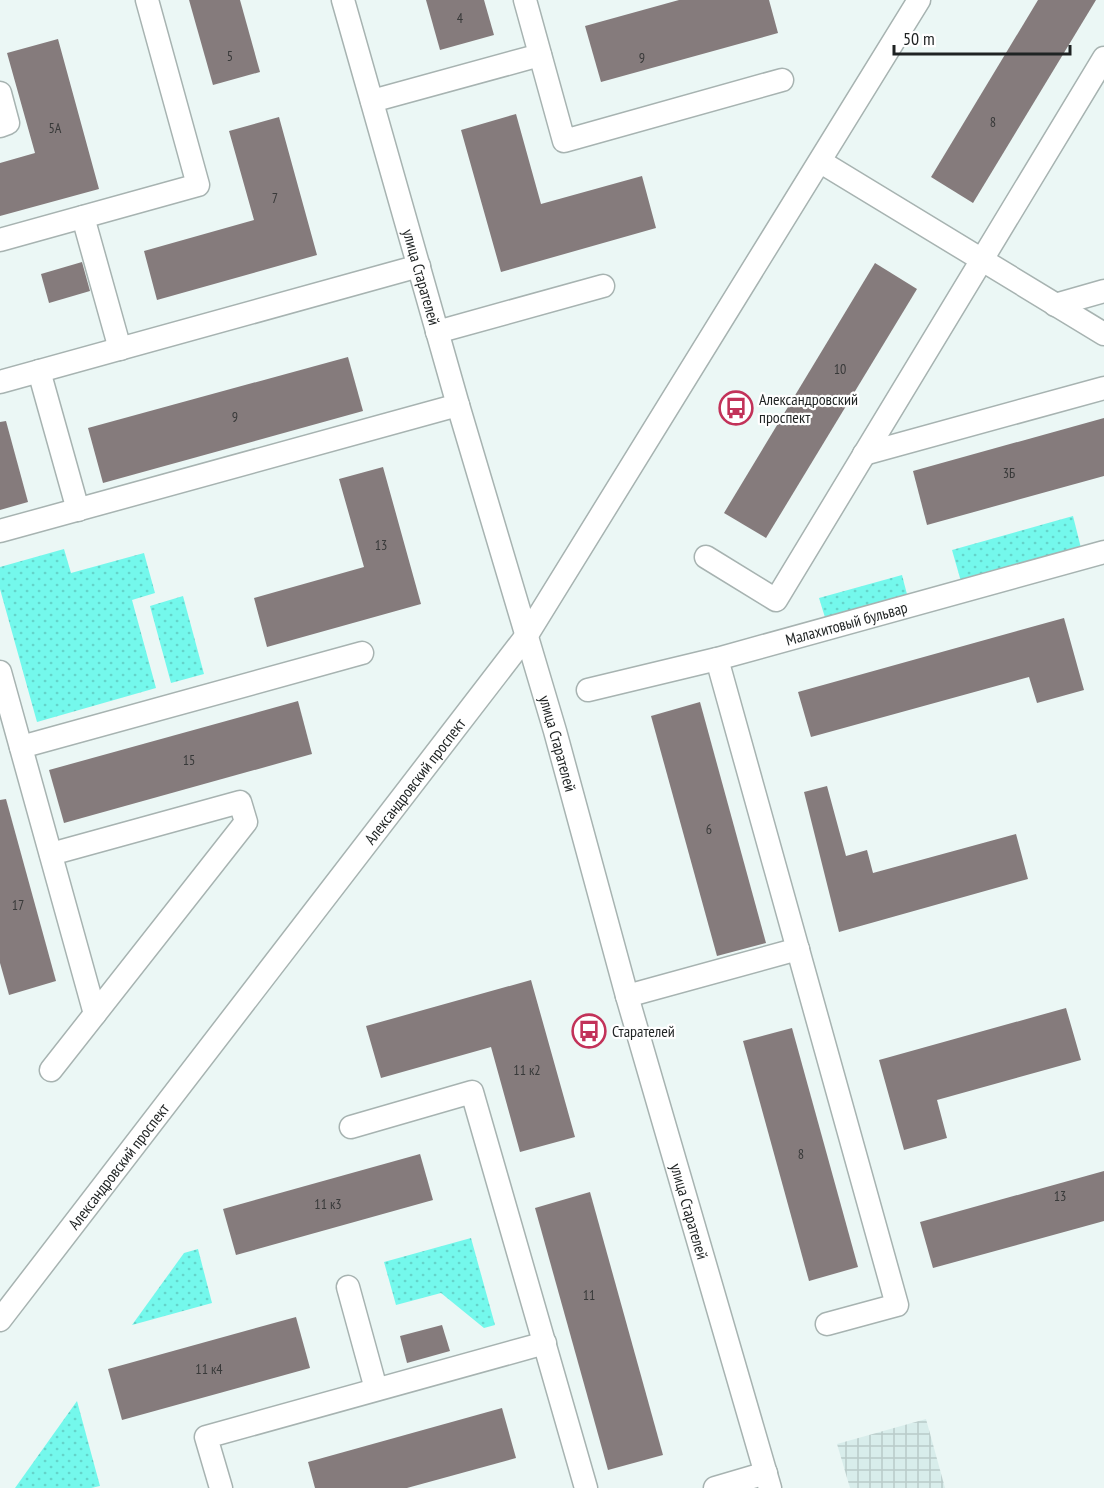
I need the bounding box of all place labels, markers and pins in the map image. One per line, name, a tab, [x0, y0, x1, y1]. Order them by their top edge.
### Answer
place label: Александровский проспект	[759, 389, 858, 427]
bus stop icon: Александровский проспект	[718, 390, 754, 426]
bus stop icon: Старателей	[571, 1013, 607, 1049]
place label: Старателей	[612, 1021, 675, 1041]

